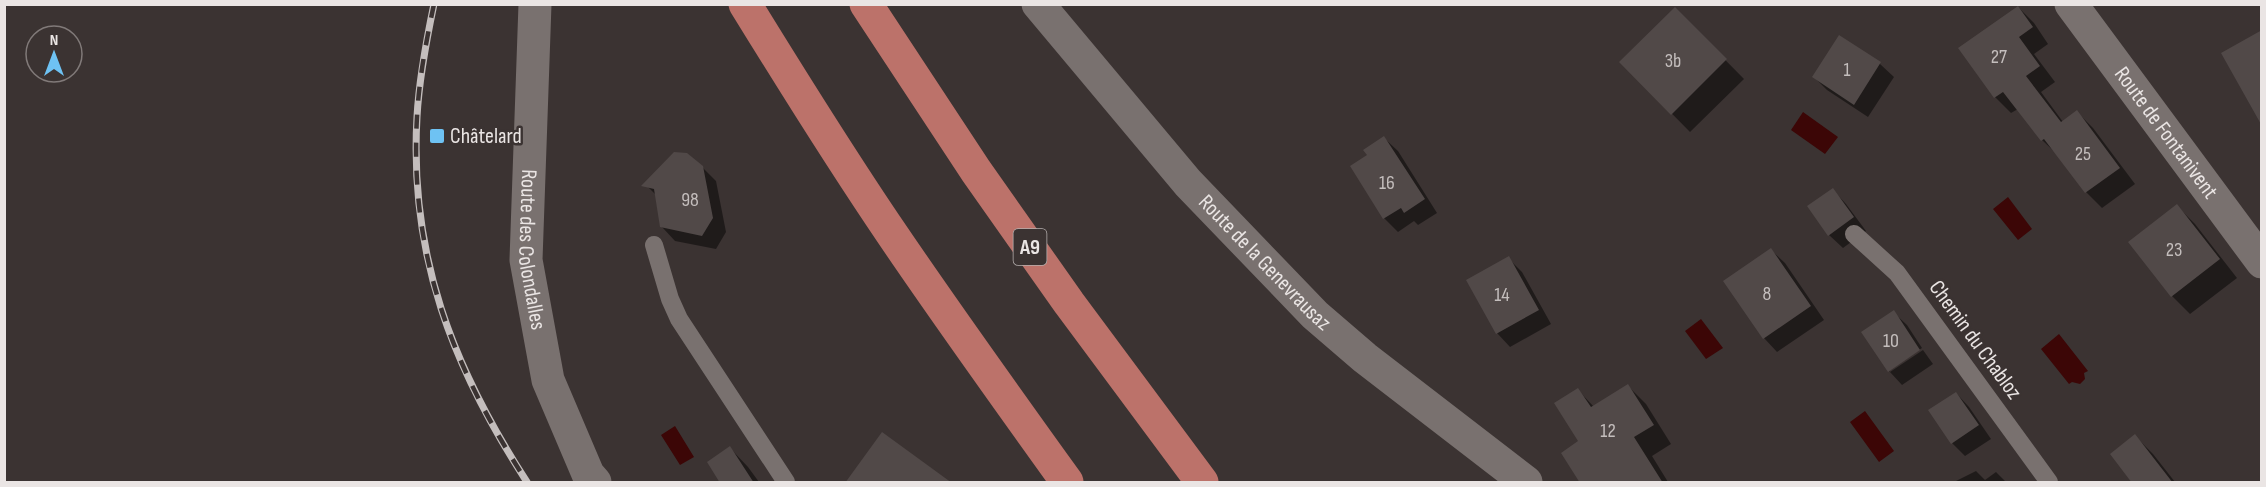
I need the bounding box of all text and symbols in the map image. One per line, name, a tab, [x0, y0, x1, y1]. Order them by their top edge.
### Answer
north arrow	[24, 24, 84, 84]
text: N	[50, 31, 58, 50]
house number: 27	[1991, 45, 2007, 69]
house number: 3b	[1665, 49, 1681, 73]
house number: 1	[1844, 58, 1851, 82]
street label: Route de Fontanivent	[2108, 61, 2224, 204]
place label: Châtelard	[450, 123, 522, 150]
marker: Châtelard	[428, 127, 446, 145]
house number: 25	[2075, 142, 2091, 166]
street label: Route des Colondalles	[512, 169, 552, 332]
house number: 16	[1379, 171, 1395, 195]
house number: 98	[681, 188, 699, 212]
street label: Route de la Genevrausaz	[1193, 189, 1337, 336]
road number: A9	[1014, 229, 1046, 265]
house number: 23	[2166, 238, 2182, 262]
street label: Chemin du Chabloz	[1923, 275, 2027, 405]
house number: 8	[1763, 282, 1771, 306]
house number: 14	[1494, 283, 1510, 307]
house number: 10	[1883, 329, 1899, 353]
house number: 12	[1600, 419, 1616, 443]

